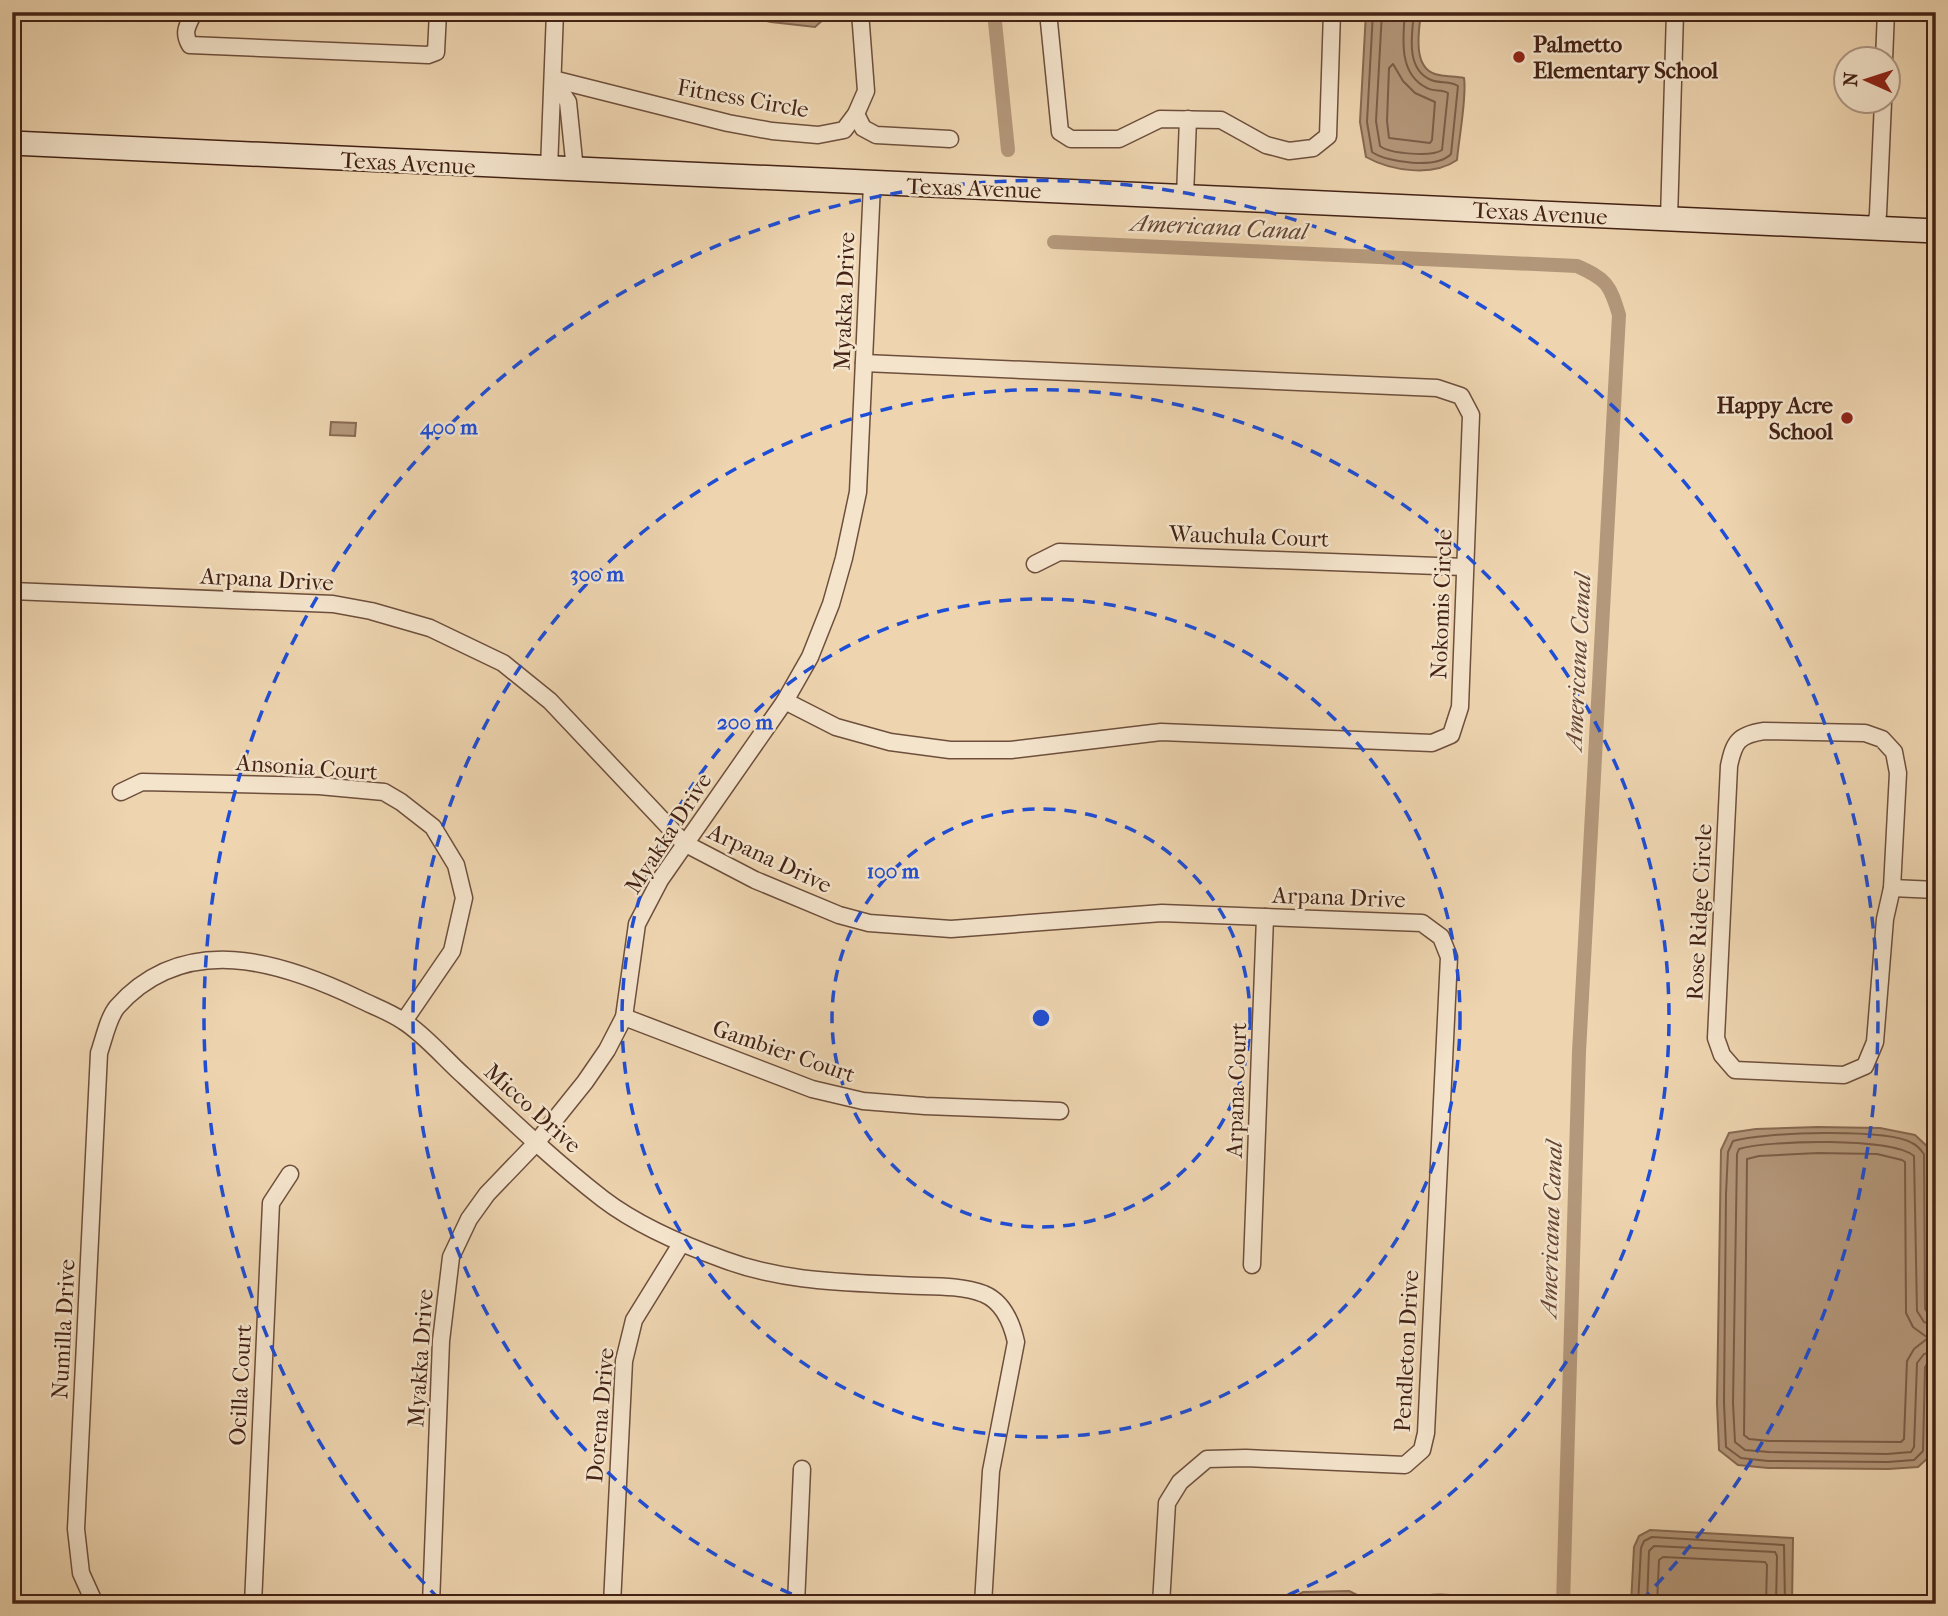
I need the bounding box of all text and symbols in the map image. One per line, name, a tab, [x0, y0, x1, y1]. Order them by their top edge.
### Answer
place label: Palmetto Elementary School	[1533, 31, 1719, 84]
north arrow	[1832, 46, 1902, 116]
marker: Palmetto Elementary School	[1511, 49, 1527, 65]
text: N	[1840, 71, 1862, 87]
street label: Fitness Circle	[675, 74, 811, 123]
street label: Texas Avenue	[340, 146, 476, 181]
street label: Texas Avenue	[906, 173, 1042, 204]
street label: Texas Avenue	[1472, 196, 1608, 231]
water label: Americana Canal	[1127, 208, 1311, 246]
street label: Myakka Drive	[829, 231, 860, 371]
place label: Happy Acre School	[1717, 392, 1834, 445]
marker: Happy Acre School	[1839, 410, 1855, 426]
text: 400 m	[419, 415, 478, 440]
street label: Wauchula Court	[1167, 520, 1329, 553]
street label: Nokomis Circle	[1425, 528, 1458, 680]
street label: Arpana Drive	[199, 562, 334, 596]
text: 300 m	[570, 562, 624, 586]
water label: Americana Canal	[1559, 570, 1597, 754]
text: 200 m	[717, 710, 774, 734]
street label: Ansonia Court	[234, 749, 379, 786]
street label: Myakka Drive	[619, 768, 717, 899]
street label: Arpana Drive	[703, 818, 836, 899]
street label: Rose Ridge Circle	[1681, 823, 1718, 1001]
text: 100 m	[867, 859, 920, 883]
street label: Arpana Drive	[1271, 882, 1406, 913]
centre of rings	[1029, 1006, 1053, 1030]
street label: Gambier Court	[709, 1015, 859, 1088]
street label: Arpana Court	[1221, 1022, 1252, 1159]
street label: Micco Drive	[479, 1058, 587, 1159]
water label: Americana Canal	[1534, 1137, 1568, 1321]
street label: Numilla Drive	[46, 1258, 81, 1400]
street label: Pendleton Drive	[1389, 1269, 1424, 1433]
street label: Myakka Drive	[402, 1288, 439, 1428]
street label: Ocilla Court	[224, 1324, 257, 1446]
street label: Dorena Drive	[581, 1347, 620, 1484]

